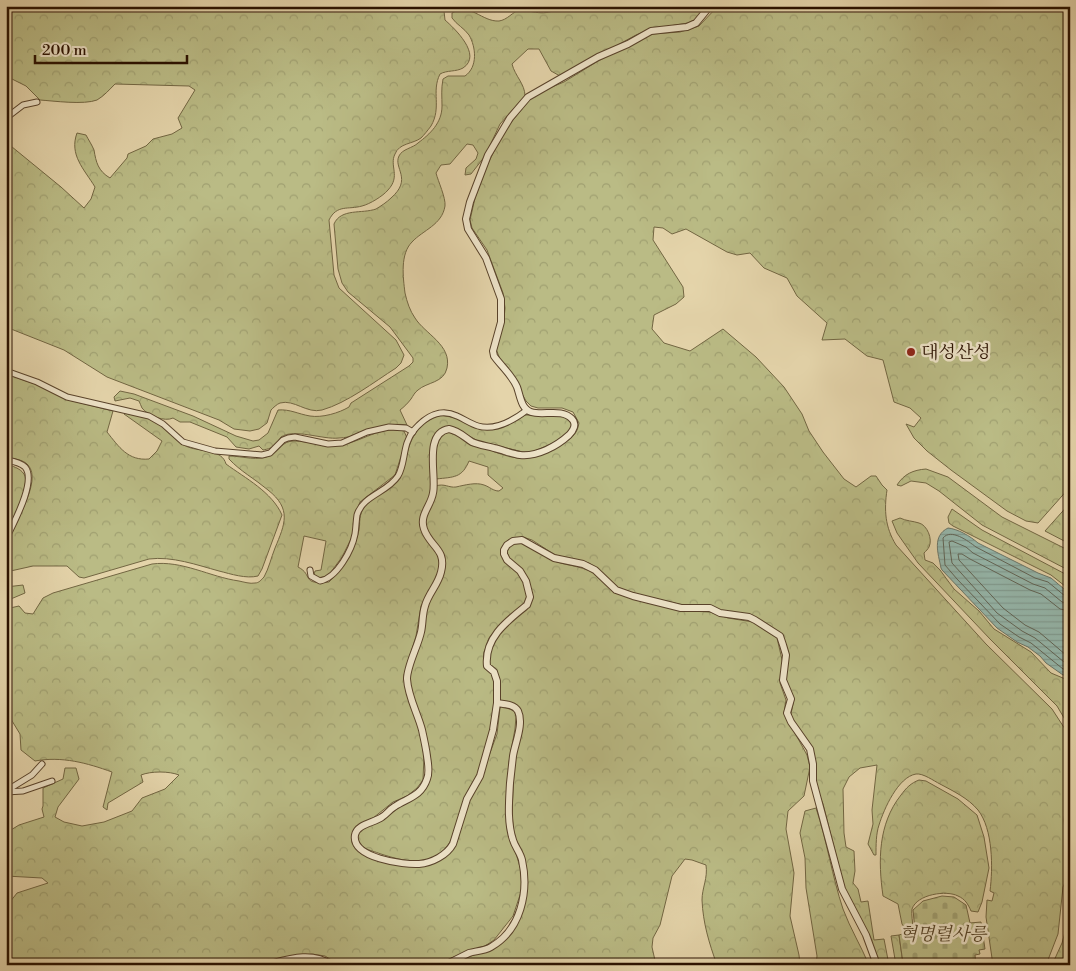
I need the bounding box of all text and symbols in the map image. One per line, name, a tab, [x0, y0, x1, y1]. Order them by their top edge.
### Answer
scale bar	[35, 32, 188, 64]
text: 200 m	[42, 41, 87, 60]
place label: 대성산성	[921, 341, 991, 364]
marker: 대성산성	[905, 346, 917, 358]
park label: 혁명렬사릉	[900, 923, 988, 946]

